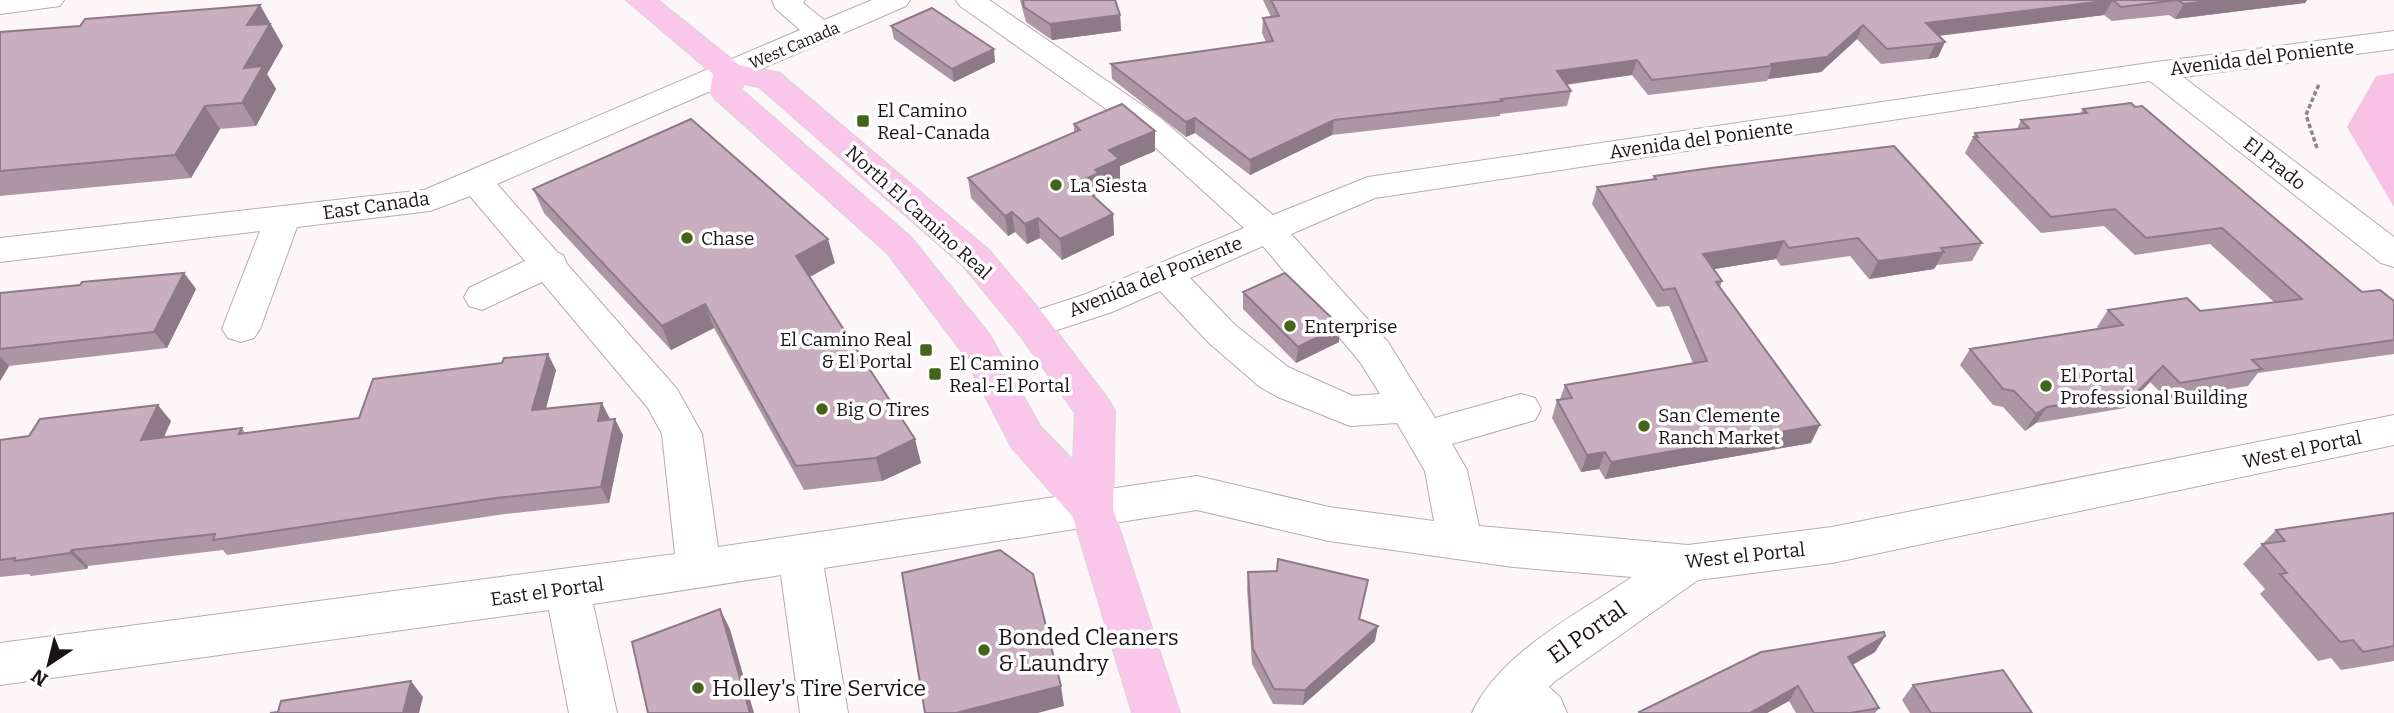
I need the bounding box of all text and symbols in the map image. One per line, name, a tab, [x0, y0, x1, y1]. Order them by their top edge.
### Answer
street label: West Canada	[746, 18, 842, 73]
street label: Avenida del Poniente	[2169, 35, 2356, 80]
place label: El Camino Real-Canada	[877, 99, 991, 144]
marker: El Camino Real-Canada	[855, 113, 871, 129]
street label: Avenida del Poniente	[1608, 115, 1795, 164]
street label: El Prado	[2239, 132, 2310, 195]
street label: North El Camino Real	[841, 141, 996, 284]
place label: La Siesta	[1070, 174, 1148, 197]
marker: La Siesta	[1048, 177, 1064, 193]
street label: East Canada	[321, 187, 432, 224]
place label: Chase	[701, 227, 754, 250]
marker: Chase	[679, 230, 695, 246]
street label: Avenida del Poniente	[1065, 231, 1245, 322]
place label: Enterprise	[1304, 315, 1397, 338]
marker: Enterprise	[1282, 318, 1298, 334]
place label: El Camino Real & El Portal	[780, 328, 912, 373]
marker: El Camino Real & El Portal	[918, 342, 934, 358]
place label: El Camino Real-El Portal	[949, 352, 1070, 397]
place label: El Portal Professional Building	[2060, 364, 2248, 409]
marker: El Camino Real-El Portal	[927, 366, 943, 382]
marker: El Portal Professional Building	[2038, 378, 2054, 394]
place label: Big O Tires	[836, 398, 930, 421]
marker: Big O Tires	[814, 401, 830, 417]
place label: San Clemente Ranch Market	[1658, 404, 1780, 449]
marker: San Clemente Ranch Market	[1636, 418, 1652, 434]
street label: West el Portal	[2241, 426, 2364, 473]
street label: West el Portal	[1684, 538, 1806, 573]
street label: East el Portal	[489, 572, 605, 611]
street label: El Portal	[1542, 595, 1632, 669]
place label: Bonded Cleaners & Laundry	[998, 623, 1179, 677]
north arrow	[14, 629, 84, 699]
marker: Bonded Cleaners & Laundry	[976, 642, 992, 658]
text: N	[27, 664, 52, 691]
place label: Holley's Tire Service	[712, 674, 926, 702]
marker: Holley's Tire Service	[690, 680, 706, 696]

